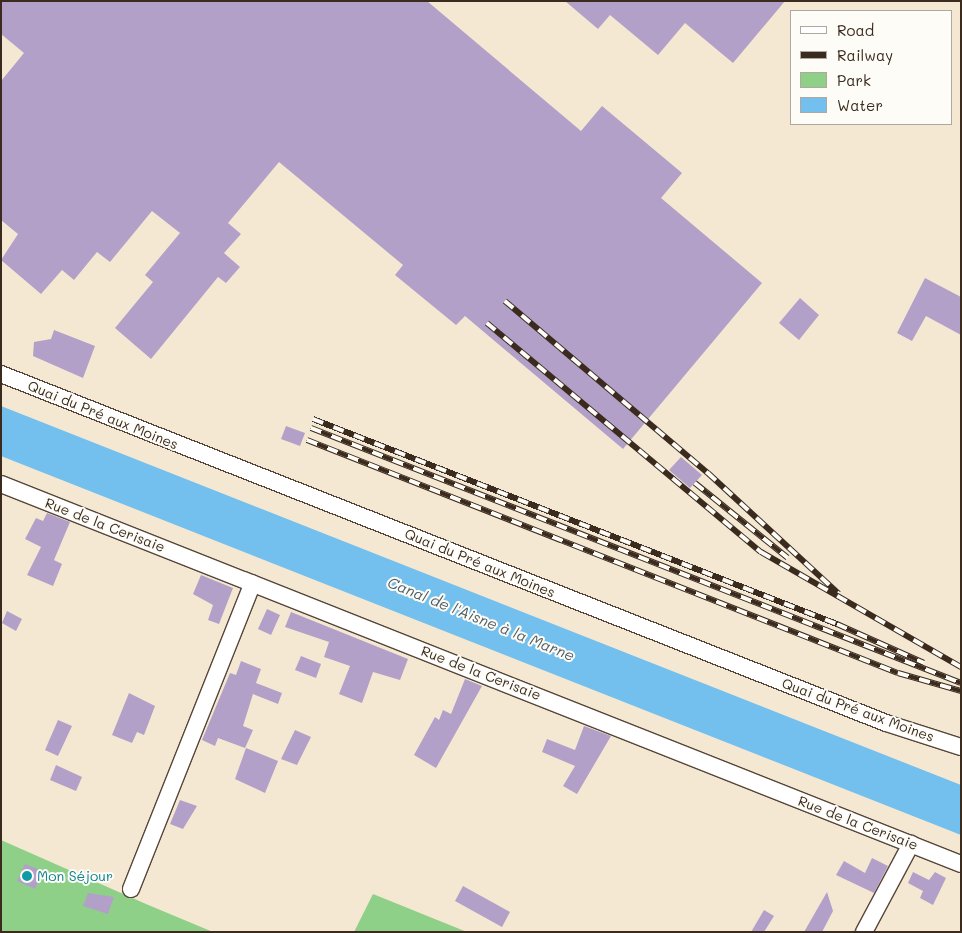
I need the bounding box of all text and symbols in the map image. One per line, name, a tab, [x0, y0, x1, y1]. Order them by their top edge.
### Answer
legend	[790, 10, 952, 125]
text: Road	[837, 20, 874, 40]
text: Railway	[837, 45, 893, 65]
text: Park	[837, 70, 871, 90]
text: Water	[837, 95, 883, 115]
street label: Quai du Pré aux Moines	[25, 377, 181, 453]
street label: Rue de la Cerisaie	[43, 494, 167, 556]
street label: Quai du Pré aux Moines	[402, 525, 558, 601]
water label: Canal de l'Aisne à la Marne	[385, 573, 577, 665]
street label: Rue de la Cerisaie	[419, 642, 543, 704]
street label: Quai du Pré aux Moines	[780, 675, 936, 745]
street label: Rue de la Cerisaie	[796, 792, 920, 854]
place label: Mon Séjour	[37, 868, 113, 884]
marker: Mon Séjour	[21, 870, 33, 882]

